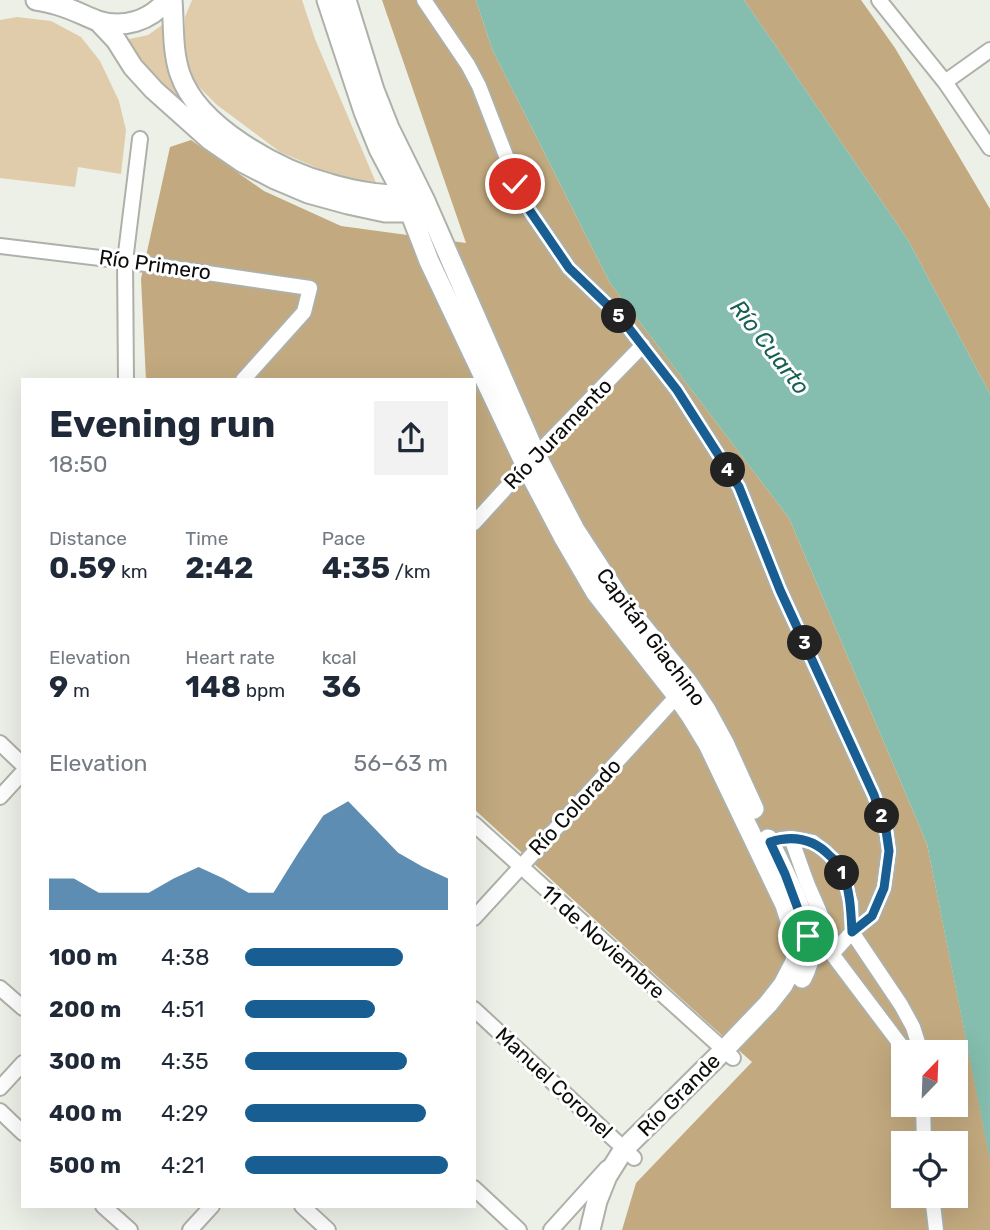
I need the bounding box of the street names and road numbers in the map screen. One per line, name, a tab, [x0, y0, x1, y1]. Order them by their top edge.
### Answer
street label: Río Primero	[97, 244, 213, 285]
street label: Río Juramento	[498, 373, 617, 494]
street label: Capitán Giachino	[591, 563, 711, 711]
street label: Río Colorado	[523, 753, 626, 860]
street label: 11 de Noviembre	[536, 879, 670, 1004]
street label: Manuel Coronel	[491, 1022, 618, 1143]
street label: Río Grande	[632, 1048, 725, 1141]

